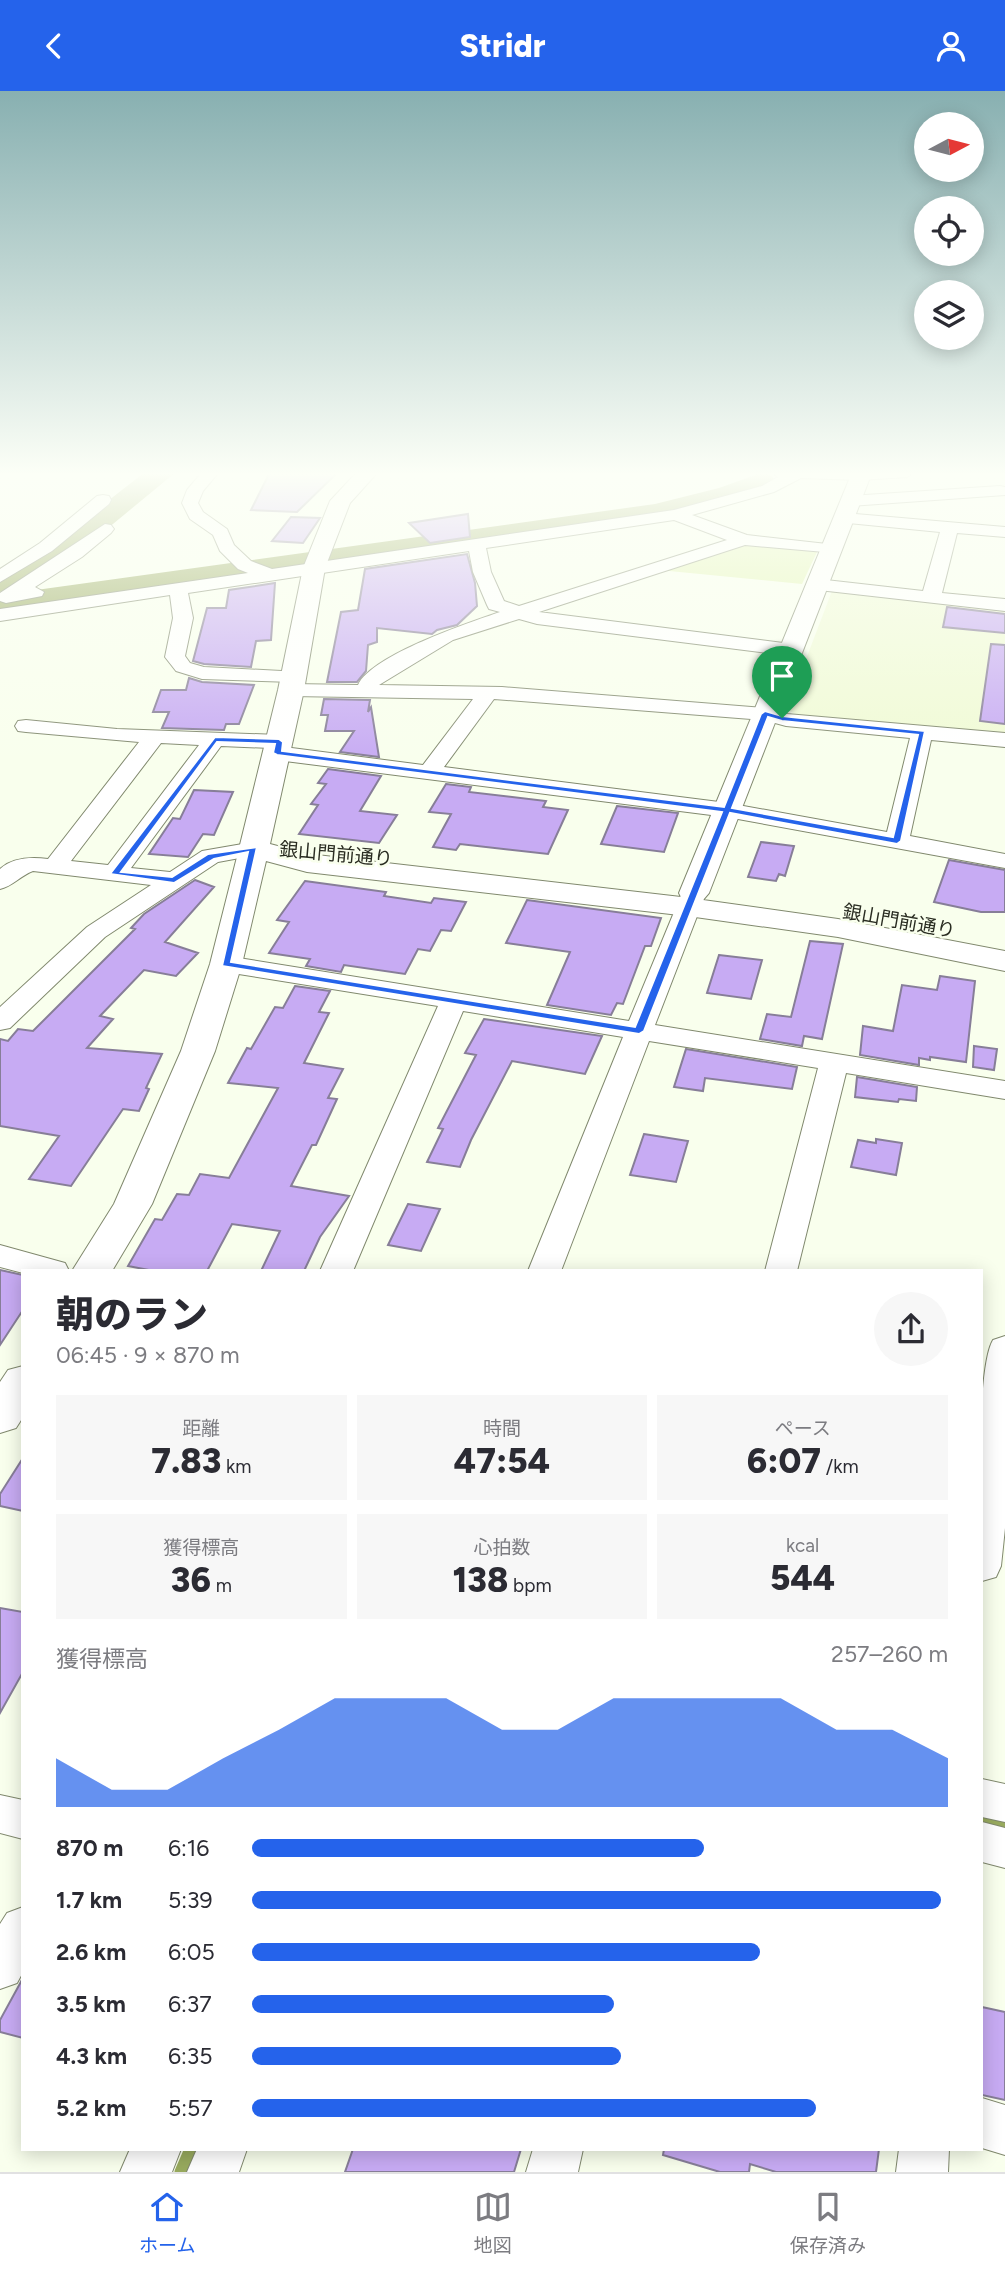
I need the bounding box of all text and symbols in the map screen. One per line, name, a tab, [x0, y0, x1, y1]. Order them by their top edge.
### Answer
icon: back	[35, 27, 73, 65]
text: Stridr	[459, 27, 546, 65]
icon: person	[932, 27, 970, 65]
north arrow	[914, 112, 984, 182]
map controls	[914, 112, 984, 350]
button: locate	[914, 196, 984, 266]
button: layers	[914, 280, 984, 350]
pin	[752, 646, 812, 718]
icon: arrive	[763, 657, 801, 695]
street label: 銀山門前通り	[278, 838, 394, 870]
street label: 銀山門前通り	[841, 900, 957, 942]
text: 朝のラン	[56, 1292, 208, 1338]
button: share	[874, 1292, 948, 1366]
text: 06:45 · 9 × 870 m	[56, 1341, 239, 1369]
text: 距離	[182, 1417, 220, 1440]
text: 時間	[483, 1417, 521, 1440]
text: ペース	[775, 1417, 831, 1440]
text: 7.83	[151, 1440, 221, 1482]
text: 47:54	[454, 1440, 550, 1482]
text: 6:07	[747, 1440, 821, 1482]
text: km	[221, 1455, 251, 1478]
text: /km	[821, 1455, 859, 1478]
text: kcal	[786, 1534, 819, 1557]
text: 獲得標高	[163, 1536, 239, 1559]
text: 心拍数	[473, 1536, 531, 1559]
text: 544	[770, 1557, 835, 1599]
text: 36	[171, 1559, 211, 1601]
text: 138	[452, 1559, 508, 1601]
text: m	[211, 1574, 232, 1597]
text: bpm	[508, 1574, 552, 1597]
text: 257–260 m	[831, 1640, 948, 1668]
text: 獲得標高	[56, 1645, 148, 1673]
text: 870 m	[56, 1834, 123, 1862]
text: 6:16	[168, 1834, 209, 1862]
text: 1.7 km	[56, 1886, 122, 1914]
text: 5:39	[168, 1886, 213, 1914]
text: 2.6 km	[56, 1938, 126, 1966]
text: 6:05	[168, 1938, 215, 1966]
text: 3.5 km	[56, 1990, 126, 2018]
text: 6:37	[168, 1990, 212, 2018]
text: 4.3 km	[56, 2042, 127, 2070]
text: 6:35	[168, 2042, 213, 2070]
text: 5.2 km	[56, 2094, 126, 2122]
text: 5:57	[168, 2094, 213, 2122]
tab: ホーム	[139, 2188, 196, 2257]
tab: 地図	[474, 2188, 512, 2257]
tab: 保存済み	[790, 2188, 866, 2257]

